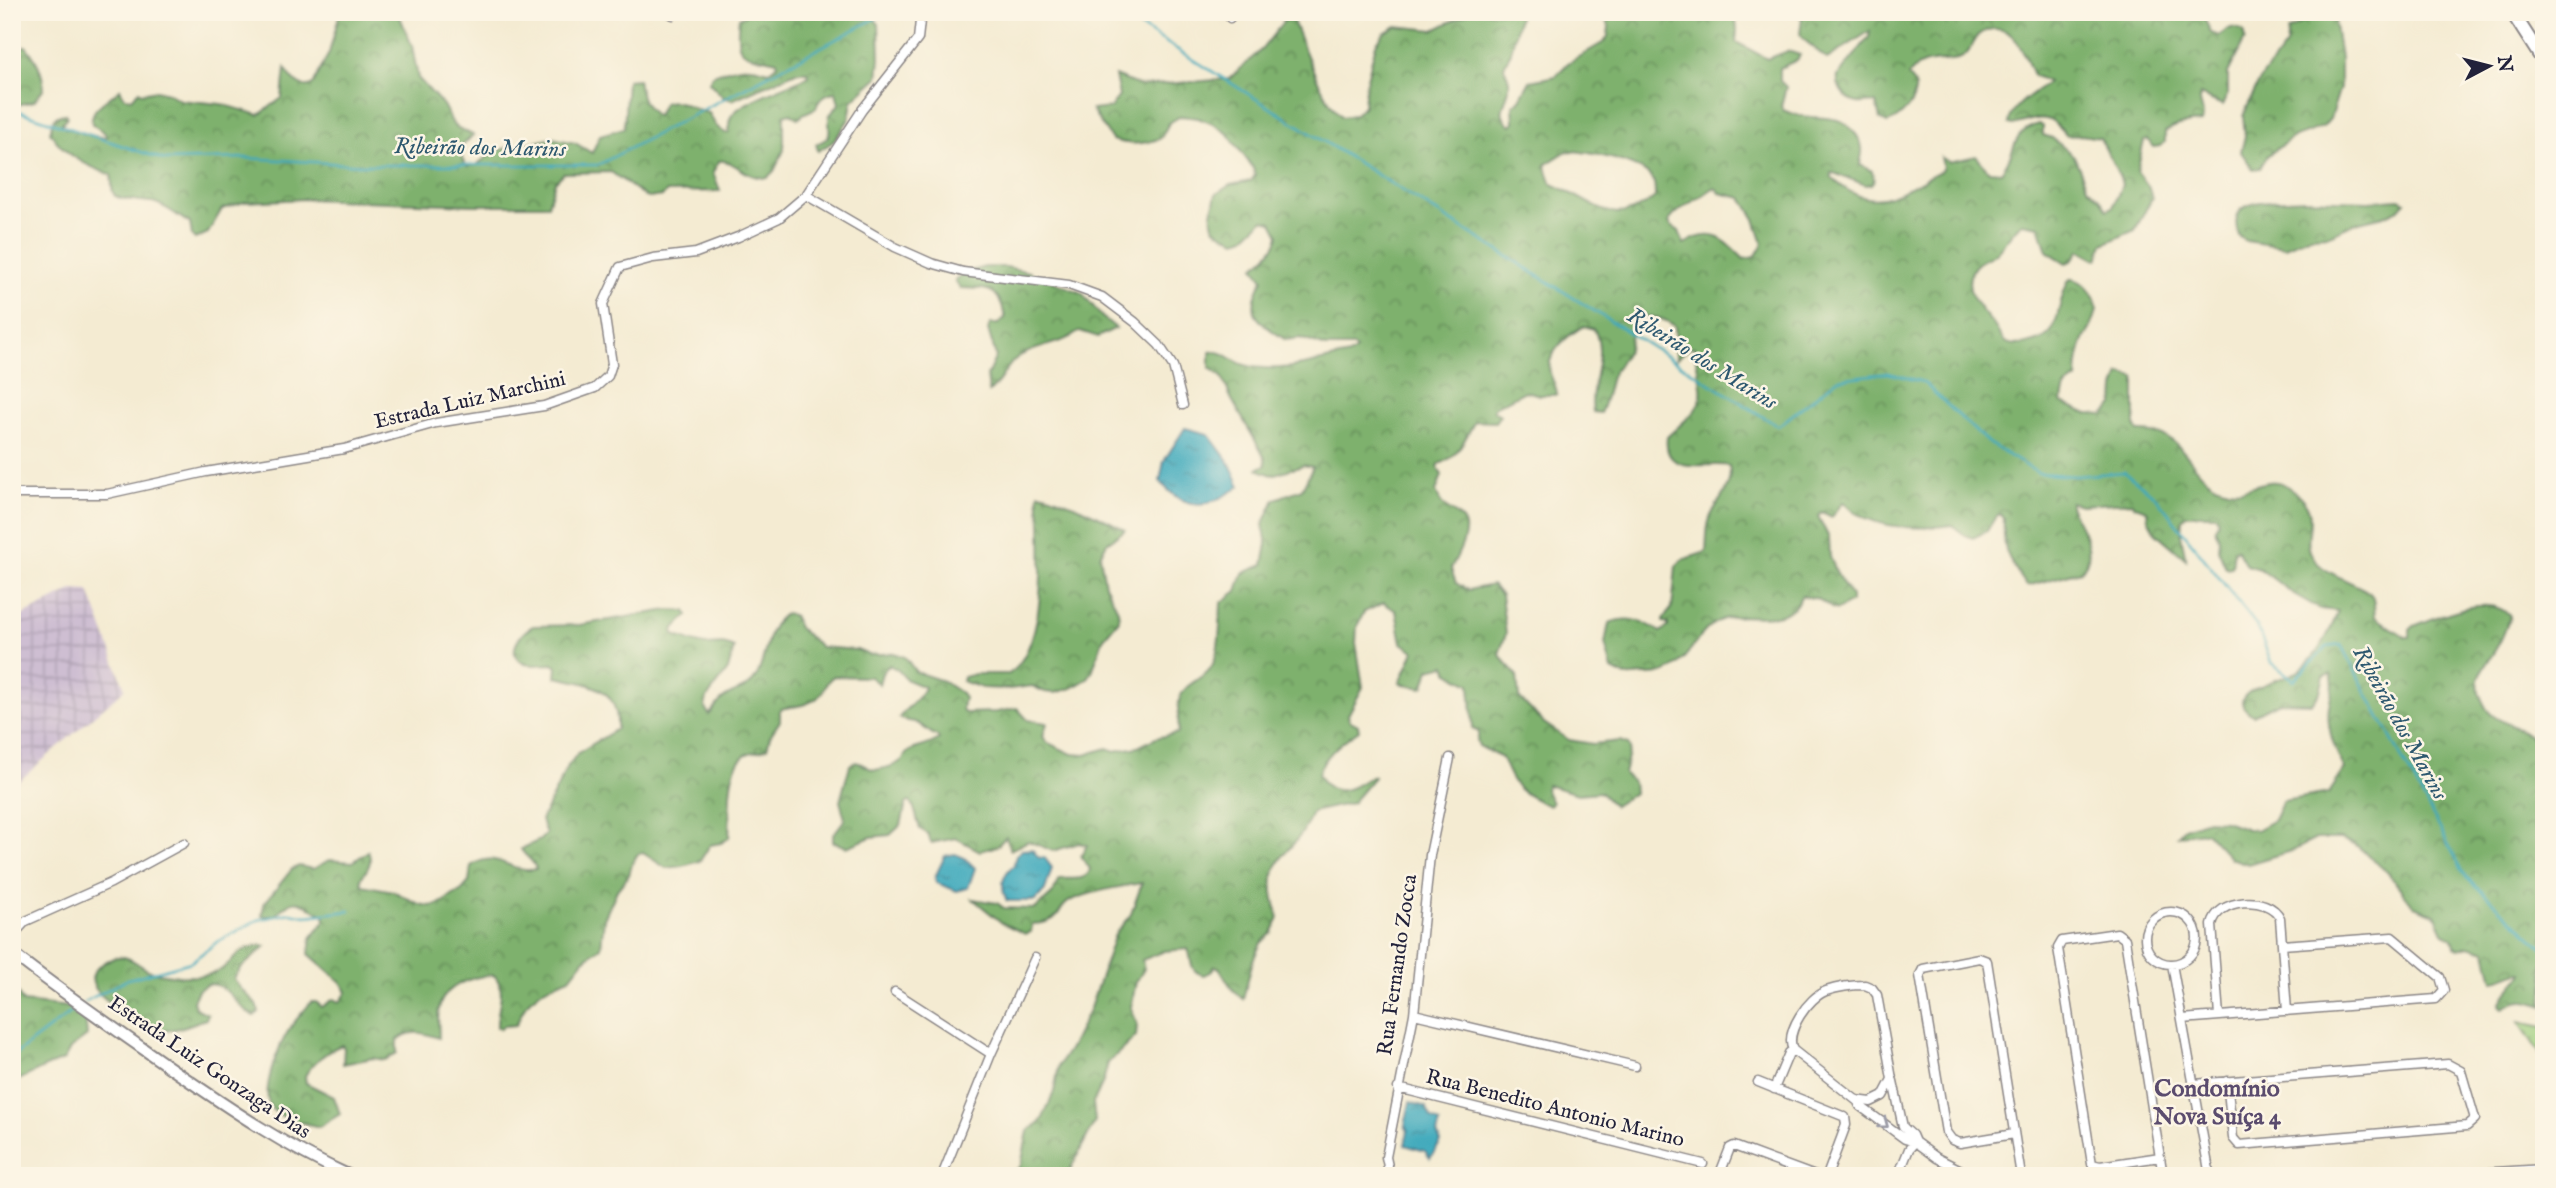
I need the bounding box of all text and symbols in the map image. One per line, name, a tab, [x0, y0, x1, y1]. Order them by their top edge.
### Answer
north arrow	[2454, 32, 2524, 102]
text: N	[2491, 54, 2517, 74]
water label: Ribeirão dos Marins	[394, 132, 567, 164]
water label: Ribeirão dos Marins	[1622, 301, 1783, 417]
street label: Estrada Luiz Marchini	[372, 366, 568, 436]
water label: Ribeirão dos Marins	[2346, 641, 2455, 805]
street label: Rua Fernando Zocca	[1372, 872, 1424, 1057]
street label: Estrada Luiz Gonzaga Dias	[103, 990, 315, 1146]
street label: Rua Benedito Antonio Marino	[1423, 1064, 1687, 1154]
district label: Condomínio Nova Suíça 4	[2152, 1074, 2282, 1133]
one-way arrow	[1876, 1115, 1889, 1128]

